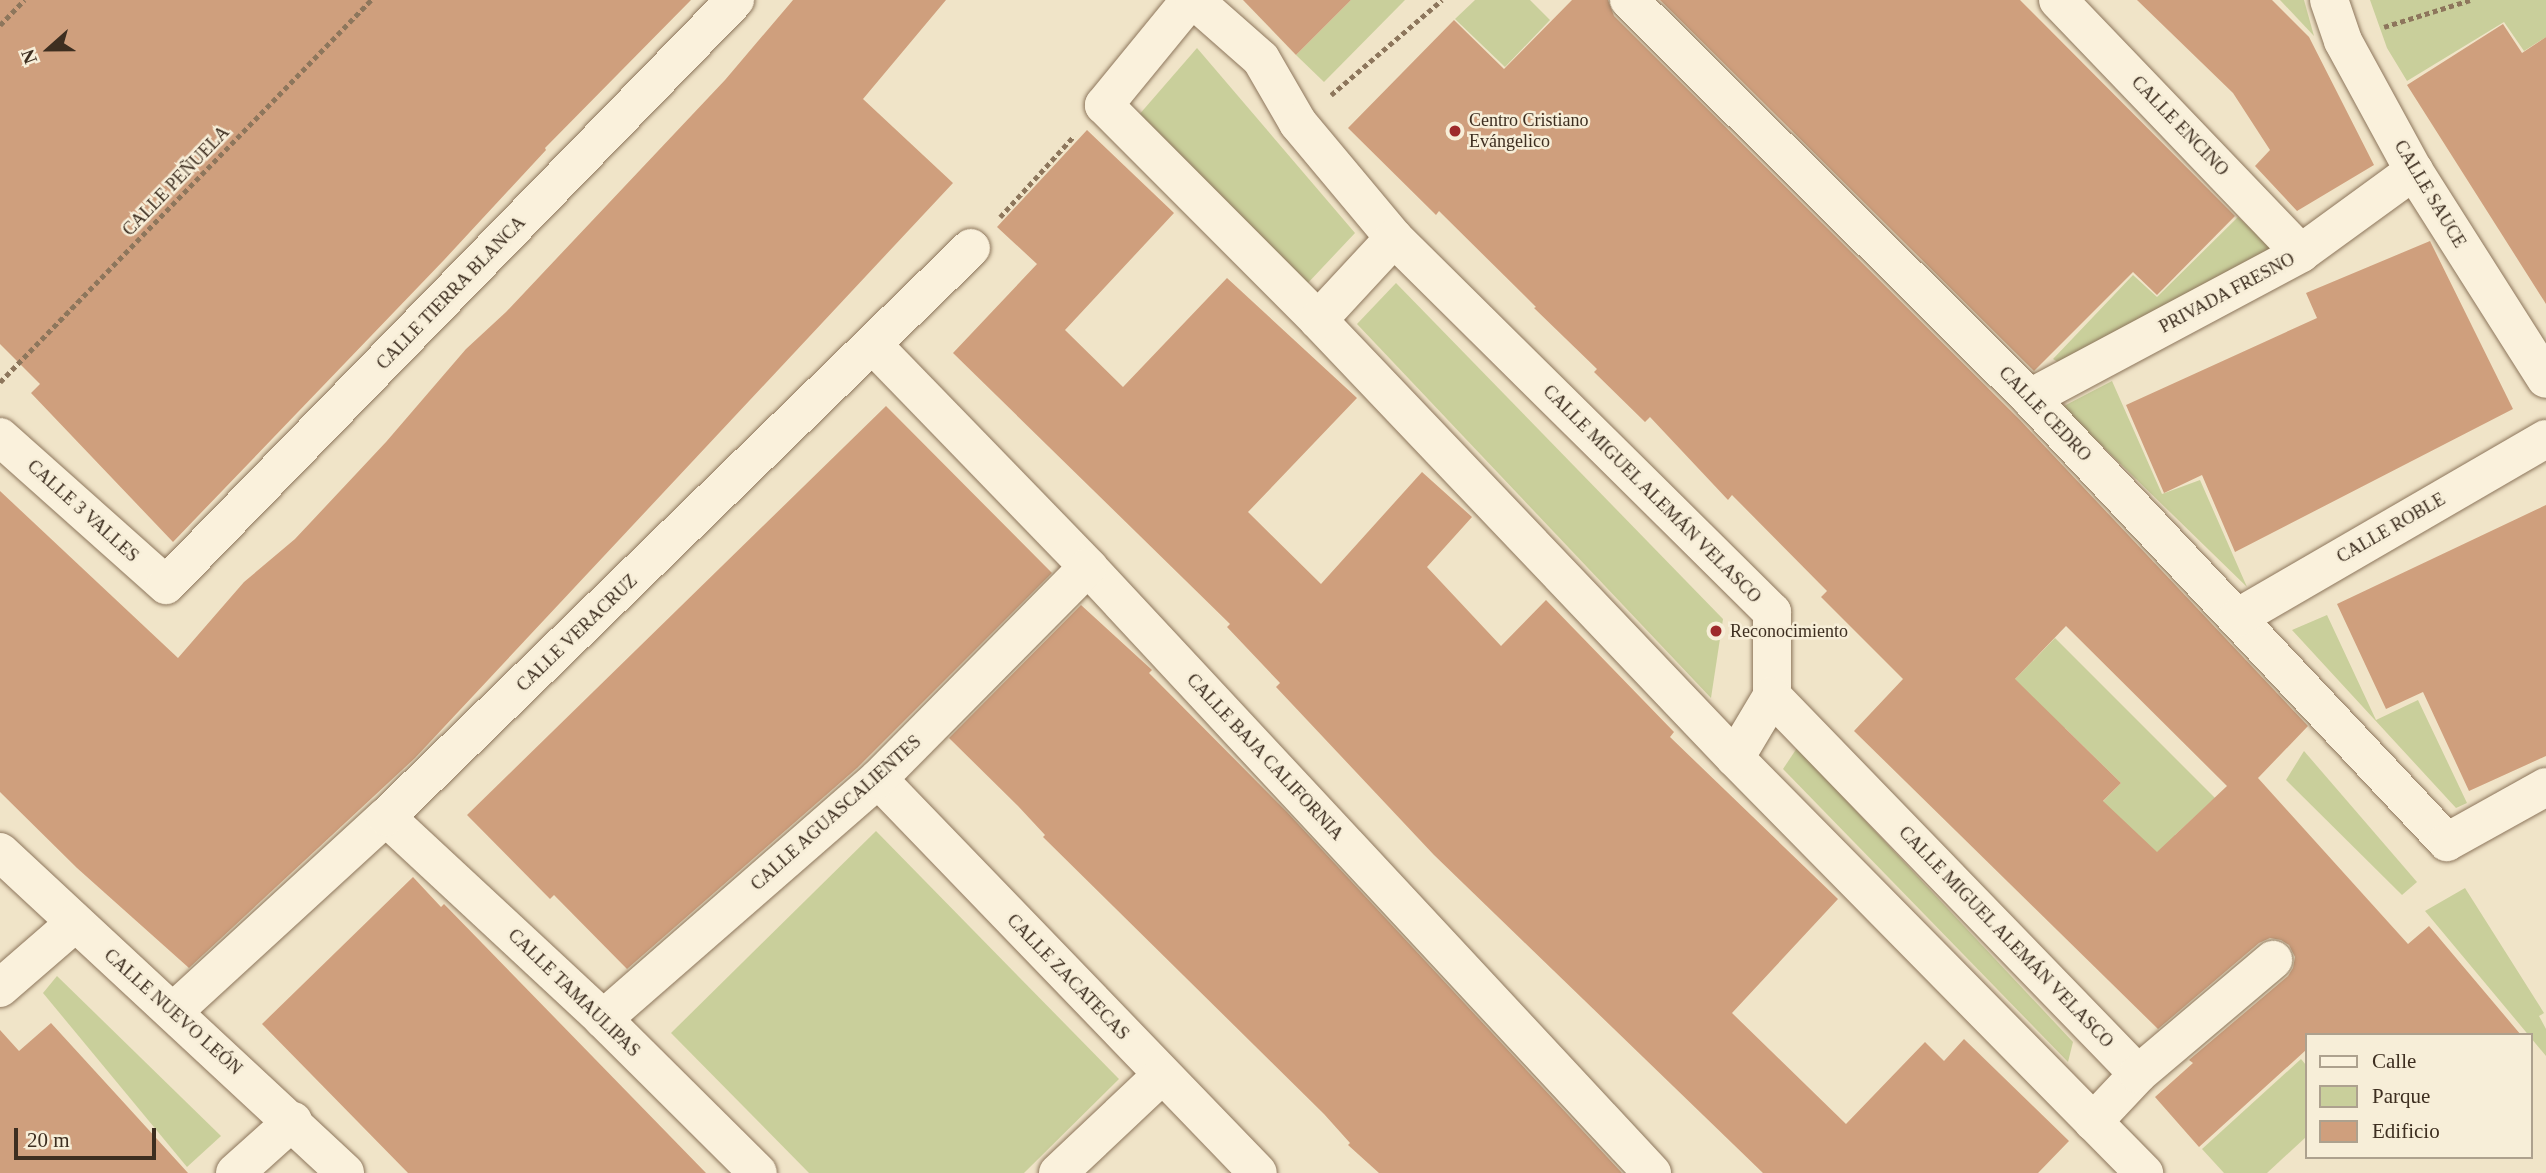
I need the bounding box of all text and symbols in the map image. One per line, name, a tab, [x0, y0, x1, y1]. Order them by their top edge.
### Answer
north arrow	[14, 14, 84, 84]
text: N	[17, 47, 41, 67]
street label: CALLE ENCINO	[2127, 72, 2233, 180]
place label: Centro Cristiano Evángelico	[1469, 110, 1588, 152]
street label: CALLE PEÑUELA	[118, 122, 234, 240]
marker: Centro Cristiano Evángelico	[1447, 123, 1463, 139]
street label: CALLE SAUCE	[2389, 136, 2471, 252]
street label: CALLE TIERRA BLANCA	[372, 211, 530, 375]
street label: PRIVADA FRESNO	[2155, 248, 2299, 338]
street label: CALLE CEDRO	[1994, 362, 2096, 466]
street label: CALLE MIGUEL ALEMÁN VELASCO	[1538, 380, 1766, 608]
street label: CALLE 3 VALLES	[23, 455, 143, 567]
street label: CALLE ROBLE	[2333, 488, 2449, 568]
street label: CALLE VERACRUZ	[512, 570, 642, 696]
place label: Reconocimiento	[1730, 620, 1848, 642]
marker: Reconocimiento	[1708, 623, 1724, 639]
street label: CALLE BAJA CALIFORNIA	[1182, 669, 1348, 845]
street label: CALLE AGUASCALIENTES	[746, 731, 926, 895]
street label: CALLE MIGUEL ALEMÁN VELASCO	[1894, 821, 2118, 1053]
street label: CALLE ZACATECAS	[1002, 910, 1134, 1044]
street label: CALLE TAMAULIPAS	[503, 924, 645, 1062]
street label: CALLE NUEVO LEÓN	[100, 944, 246, 1080]
legend	[2304, 1033, 2532, 1159]
text: Calle	[2372, 1049, 2416, 1073]
text: Parque	[2372, 1084, 2430, 1108]
scale bar	[18, 1114, 159, 1158]
text: Edificio	[2372, 1119, 2440, 1143]
text: 20 m	[27, 1128, 70, 1152]

